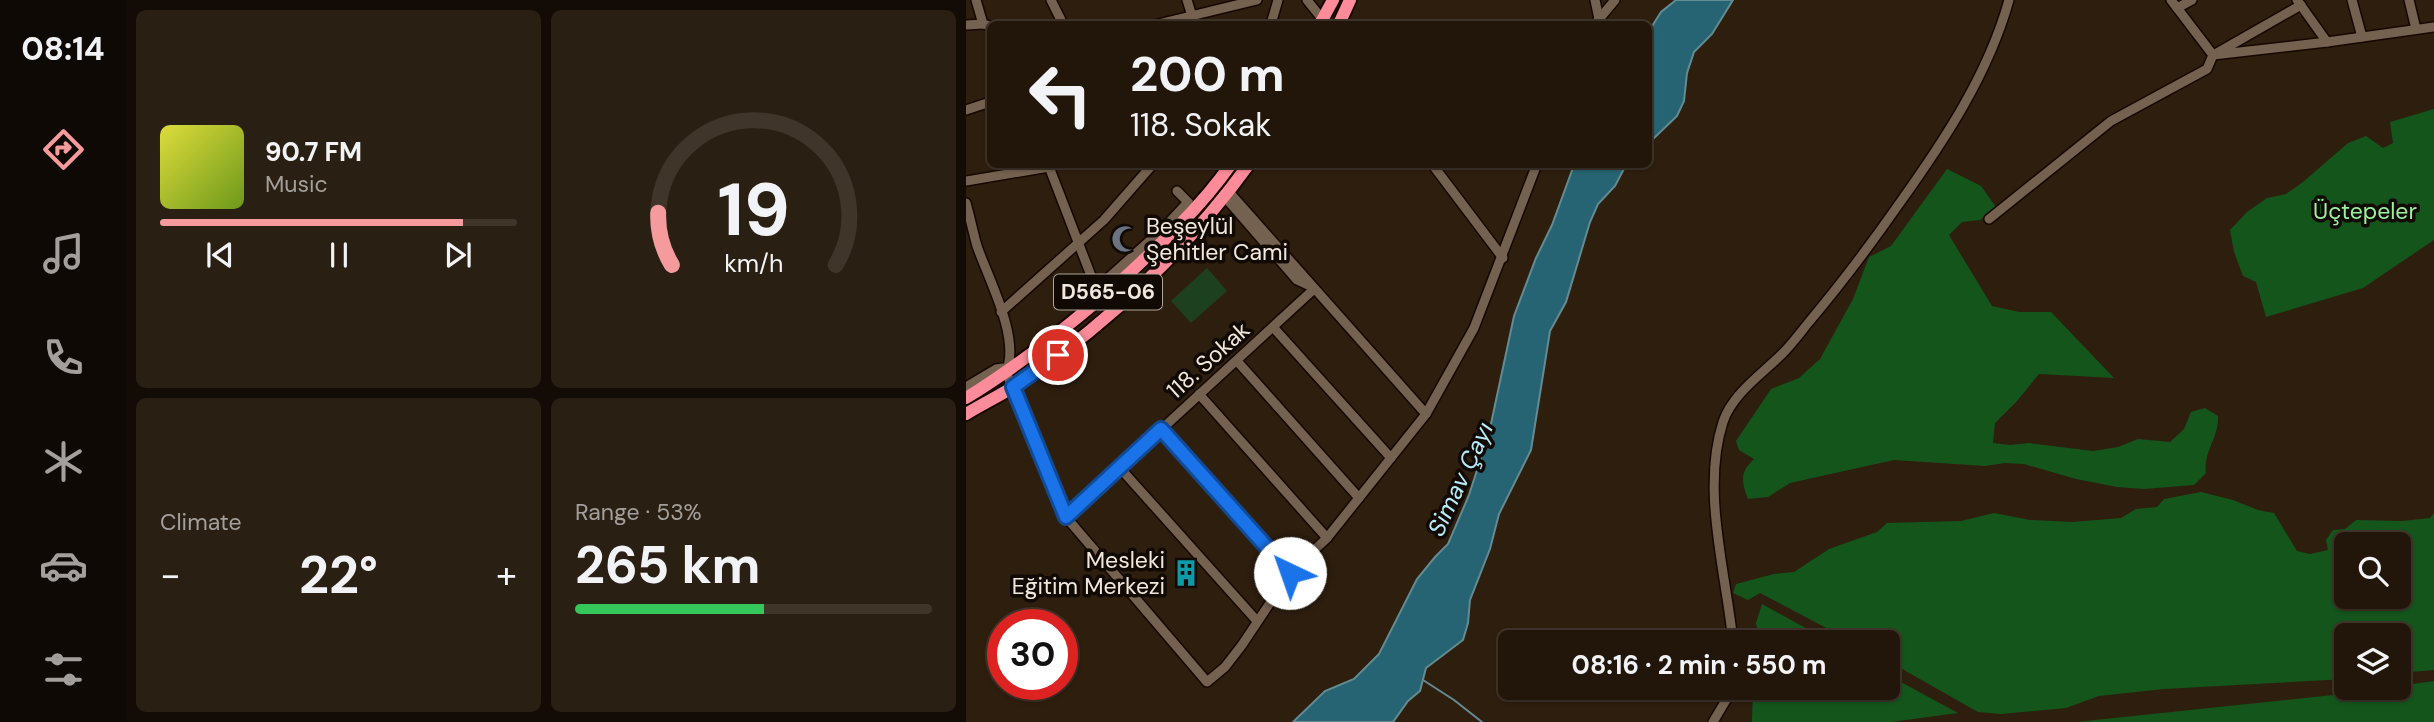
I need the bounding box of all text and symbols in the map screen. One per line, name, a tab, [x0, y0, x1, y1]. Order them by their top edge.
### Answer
text: 08:14	[21, 28, 105, 70]
text: 200 m	[1130, 42, 1285, 106]
icon: left	[1015, 49, 1106, 140]
text: 118. Sokak	[1130, 104, 1271, 146]
icon: directions	[39, 125, 88, 174]
text: 90.7 FM	[265, 135, 362, 169]
text: 19	[717, 164, 790, 259]
text: Music	[265, 169, 328, 199]
park label: Üçtepeler	[2313, 196, 2417, 226]
place label: Beşeylül Şehitler Cami	[1146, 211, 1288, 267]
mosque icon: Beşeylül Şehitler Cami	[1110, 224, 1140, 254]
icon: music	[39, 229, 88, 278]
icon: previous	[201, 236, 239, 274]
icon: pause	[320, 236, 358, 274]
icon: next	[439, 236, 477, 274]
text: km/h	[724, 247, 783, 280]
road number: D565-06	[1054, 274, 1162, 310]
street label: 118. Sokak	[1160, 315, 1256, 405]
pin	[1028, 325, 1088, 385]
icon: phone	[39, 333, 88, 382]
icon: arrive	[1039, 336, 1077, 374]
water label: Simav Çayı	[1420, 417, 1500, 541]
icon: climate	[39, 437, 88, 486]
text: Range · 53%	[575, 497, 702, 527]
text: Climate	[160, 507, 242, 537]
text: 265 km	[575, 531, 760, 599]
map controls	[2334, 532, 2411, 700]
button: search	[2334, 532, 2411, 609]
position arrow	[1253, 536, 1327, 610]
icon: car	[39, 541, 88, 590]
text: 22°	[299, 541, 378, 609]
place label: Mesleki Eğitim Merkezi	[1012, 545, 1165, 601]
text: −	[160, 550, 181, 600]
text: +	[496, 550, 517, 600]
building icon: Mesleki Eğitim Merkezi	[1171, 558, 1201, 588]
speed limit sign: 30	[987, 609, 1078, 700]
button: layers	[2334, 623, 2411, 700]
icon: filters	[39, 645, 88, 694]
text: 08:16 · 2 min · 550 m	[1572, 648, 1826, 682]

